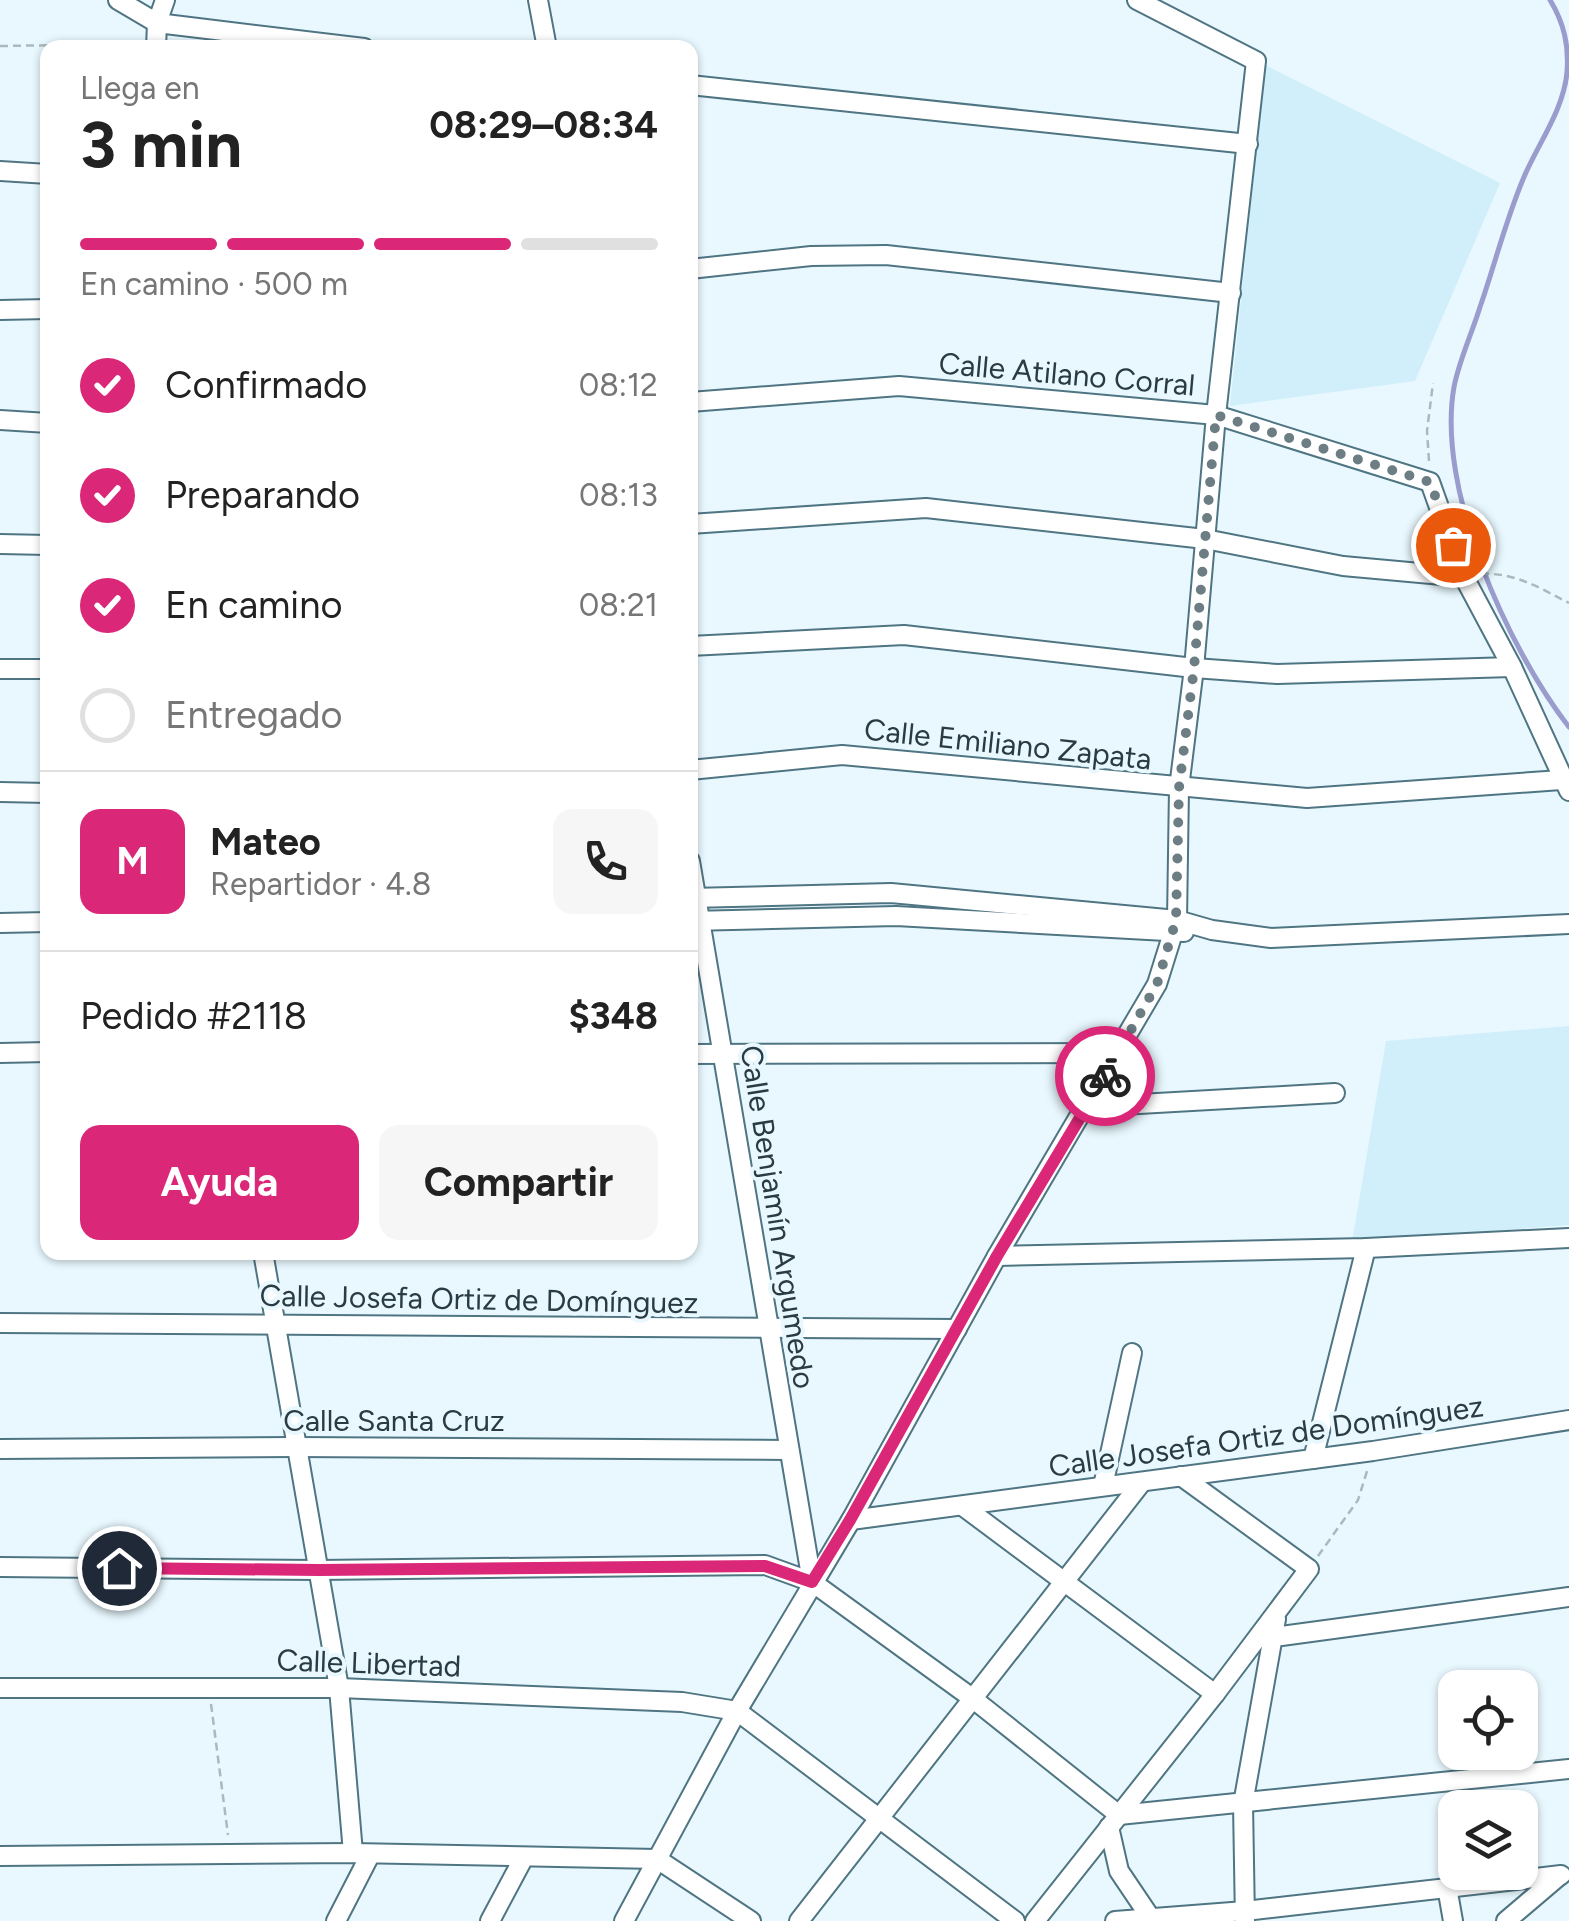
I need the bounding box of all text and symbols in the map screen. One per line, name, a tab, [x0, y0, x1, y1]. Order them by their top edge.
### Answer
text: Llega en	[80, 69, 200, 107]
text: 08:29–08:34	[429, 102, 658, 148]
text: 3 min	[80, 105, 242, 183]
text: En camino · 500 m	[80, 265, 348, 303]
street label: Calle Atilano Corral	[937, 344, 1197, 404]
icon: check	[80, 358, 135, 413]
text: Confirmado	[165, 362, 367, 408]
text: 08:12	[579, 366, 658, 404]
icon: check	[80, 468, 135, 523]
text: Preparando	[165, 472, 360, 518]
text: 08:13	[579, 476, 658, 514]
pin	[1411, 503, 1496, 588]
icon: bag	[1426, 518, 1481, 573]
icon: check	[80, 578, 135, 633]
text: En camino	[165, 582, 342, 628]
text: 08:21	[579, 586, 658, 624]
text: Entregado	[165, 692, 343, 738]
street label: Calle Emiliano Zapata	[862, 711, 1154, 777]
button: phone	[553, 809, 658, 914]
text: Mateo	[210, 819, 321, 865]
text: M	[116, 838, 149, 884]
text: Repartidor · 4.8	[210, 865, 431, 903]
text: Pedido #2118	[80, 993, 307, 1039]
text: $348	[569, 993, 658, 1039]
courier	[1055, 1026, 1155, 1126]
street label: Calle Benjamín Argumedo	[733, 1043, 823, 1391]
icon: bike	[1078, 1049, 1133, 1104]
button: Ayuda	[80, 1125, 359, 1240]
button: Compartir	[379, 1125, 658, 1240]
street label: Calle Josefa Ortiz de Domínguez	[259, 1277, 699, 1321]
street label: Calle Josefa Ortiz de Domínguez	[1046, 1387, 1486, 1485]
street label: Calle Santa Cruz	[283, 1402, 505, 1439]
pin	[77, 1526, 162, 1611]
icon: home	[92, 1541, 147, 1596]
street label: Calle Libertad	[276, 1641, 462, 1685]
map controls	[1438, 1670, 1538, 1890]
button: locate	[1438, 1670, 1538, 1770]
button: layers	[1438, 1790, 1538, 1890]

